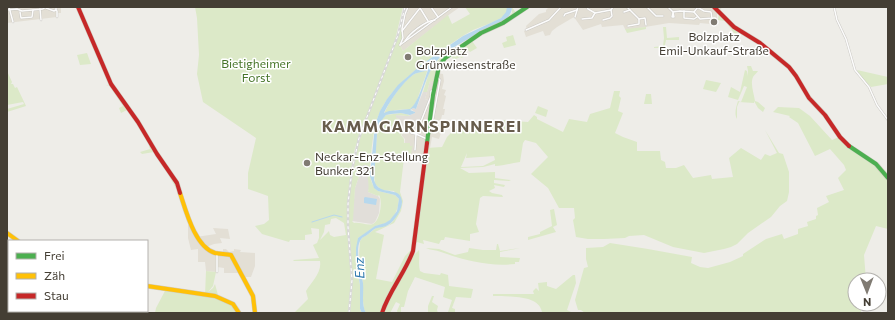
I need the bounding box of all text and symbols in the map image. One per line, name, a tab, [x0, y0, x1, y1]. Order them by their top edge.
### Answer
marker: Bolzplatz Emil-Unkauf-Straße	[709, 17, 719, 27]
place label: Bolzplatz Emil-Unkauf-Straße	[659, 29, 769, 57]
place label: Bolzplatz Grünwiesenstraße	[416, 43, 516, 71]
marker: Bolzplatz Grünwiesenstraße	[403, 52, 413, 62]
park label: Bietigheimer Forst	[221, 56, 291, 84]
district label: KAMMGARNSPINNEREI	[322, 116, 522, 135]
place label: Neckar-Enz-Stellung Bunker 321	[315, 149, 429, 177]
marker: Neckar-Enz-Stellung Bunker 321	[302, 158, 312, 168]
legend	[8, 240, 148, 312]
text: Frei	[44, 248, 65, 262]
water label: Enz	[350, 256, 368, 279]
text: Zäh	[44, 268, 65, 282]
north arrow	[847, 272, 887, 312]
text: Stau	[44, 288, 69, 302]
text: N	[863, 296, 871, 309]

